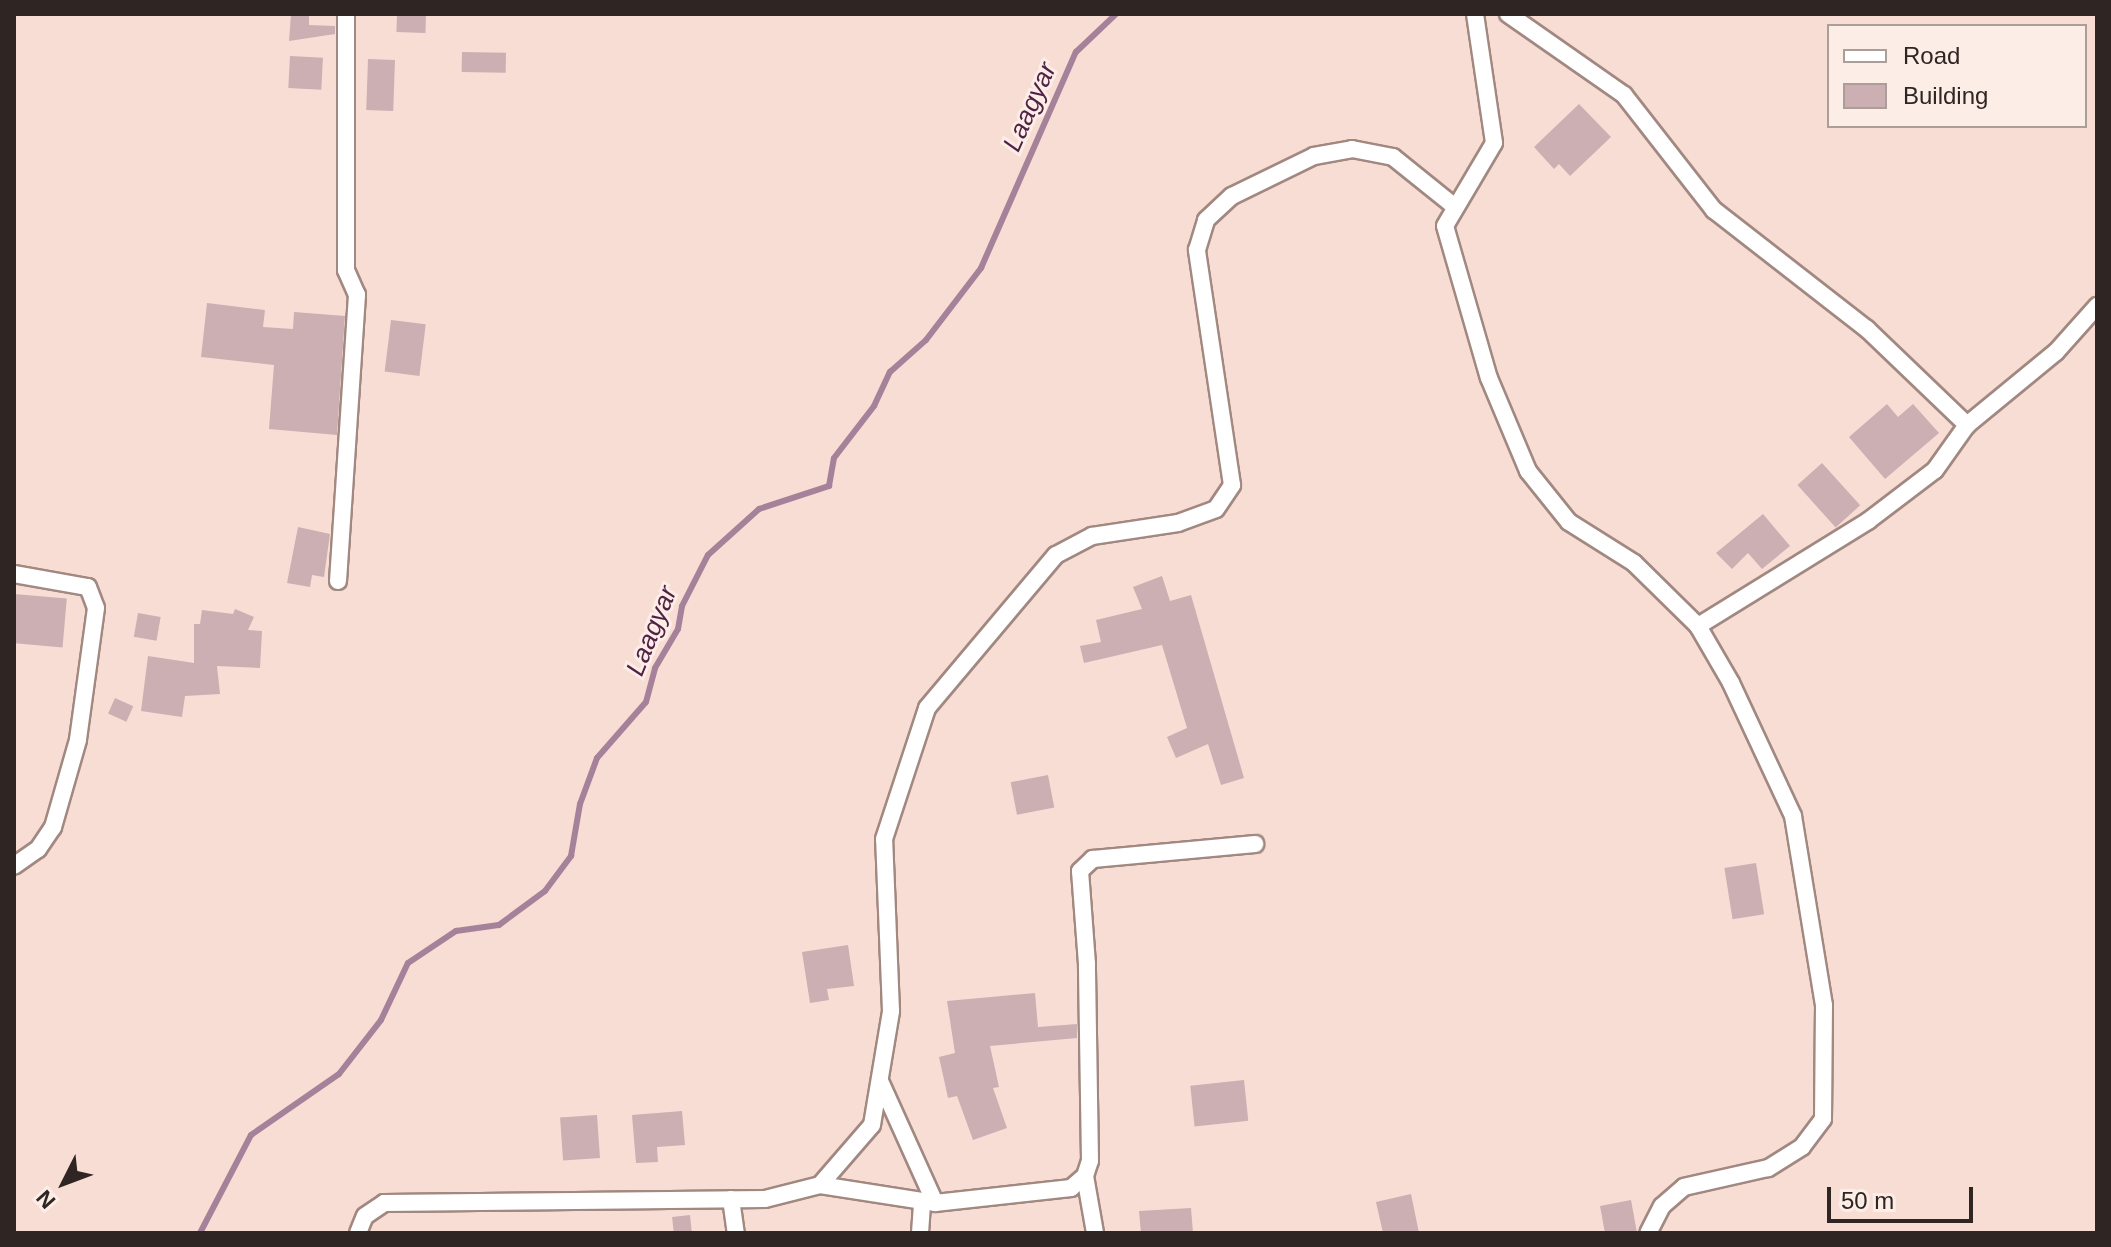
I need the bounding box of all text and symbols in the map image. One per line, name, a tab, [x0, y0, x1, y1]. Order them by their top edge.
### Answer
legend	[1827, 24, 2087, 128]
text: Road	[1903, 42, 1960, 69]
water label: Laagyar	[997, 58, 1063, 156]
text: Building	[1903, 82, 1988, 109]
water label: Laagyar	[620, 582, 684, 680]
north arrow	[24, 1143, 104, 1223]
scale bar	[1831, 1171, 1977, 1221]
text: N	[31, 1185, 60, 1214]
text: 50 m	[1841, 1187, 1894, 1214]

